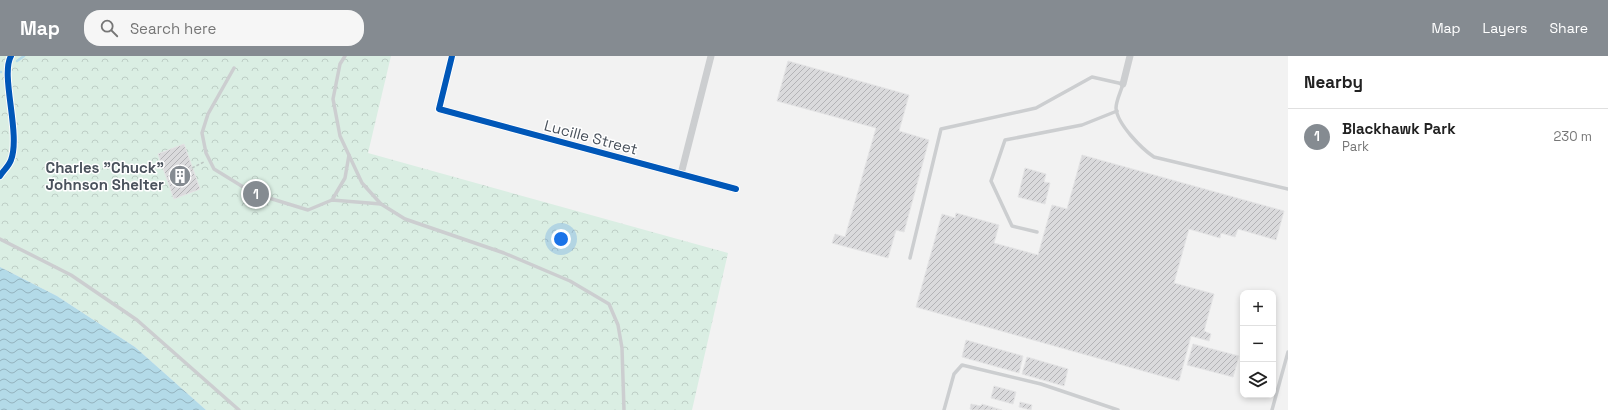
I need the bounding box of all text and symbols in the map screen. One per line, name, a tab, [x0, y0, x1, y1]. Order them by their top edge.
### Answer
search box	[84, 10, 364, 46]
text: Map	[20, 16, 60, 41]
icon: search	[98, 17, 120, 39]
text: Search here	[130, 19, 216, 38]
text: Map	[1431, 19, 1461, 37]
text: Layers	[1483, 19, 1527, 37]
text: Share	[1549, 19, 1588, 37]
text: Nearby	[1304, 71, 1363, 93]
street label: Lucille Street	[542, 115, 640, 159]
text: Blackhawk Park	[1342, 119, 1456, 138]
text: 1	[1314, 128, 1320, 145]
text: 230 m	[1554, 128, 1592, 145]
text: Park	[1342, 138, 1369, 155]
place label: Charles "Chuck" Johnson Shelter	[45, 158, 164, 194]
building icon: Charles "Chuck" Johnson Shelter	[167, 163, 193, 189]
pin: 1	[243, 179, 269, 209]
your location	[551, 229, 571, 249]
map controls	[1240, 290, 1276, 398]
button: +	[1240, 290, 1276, 326]
button: −	[1240, 326, 1276, 362]
button: layers	[1240, 362, 1276, 398]

